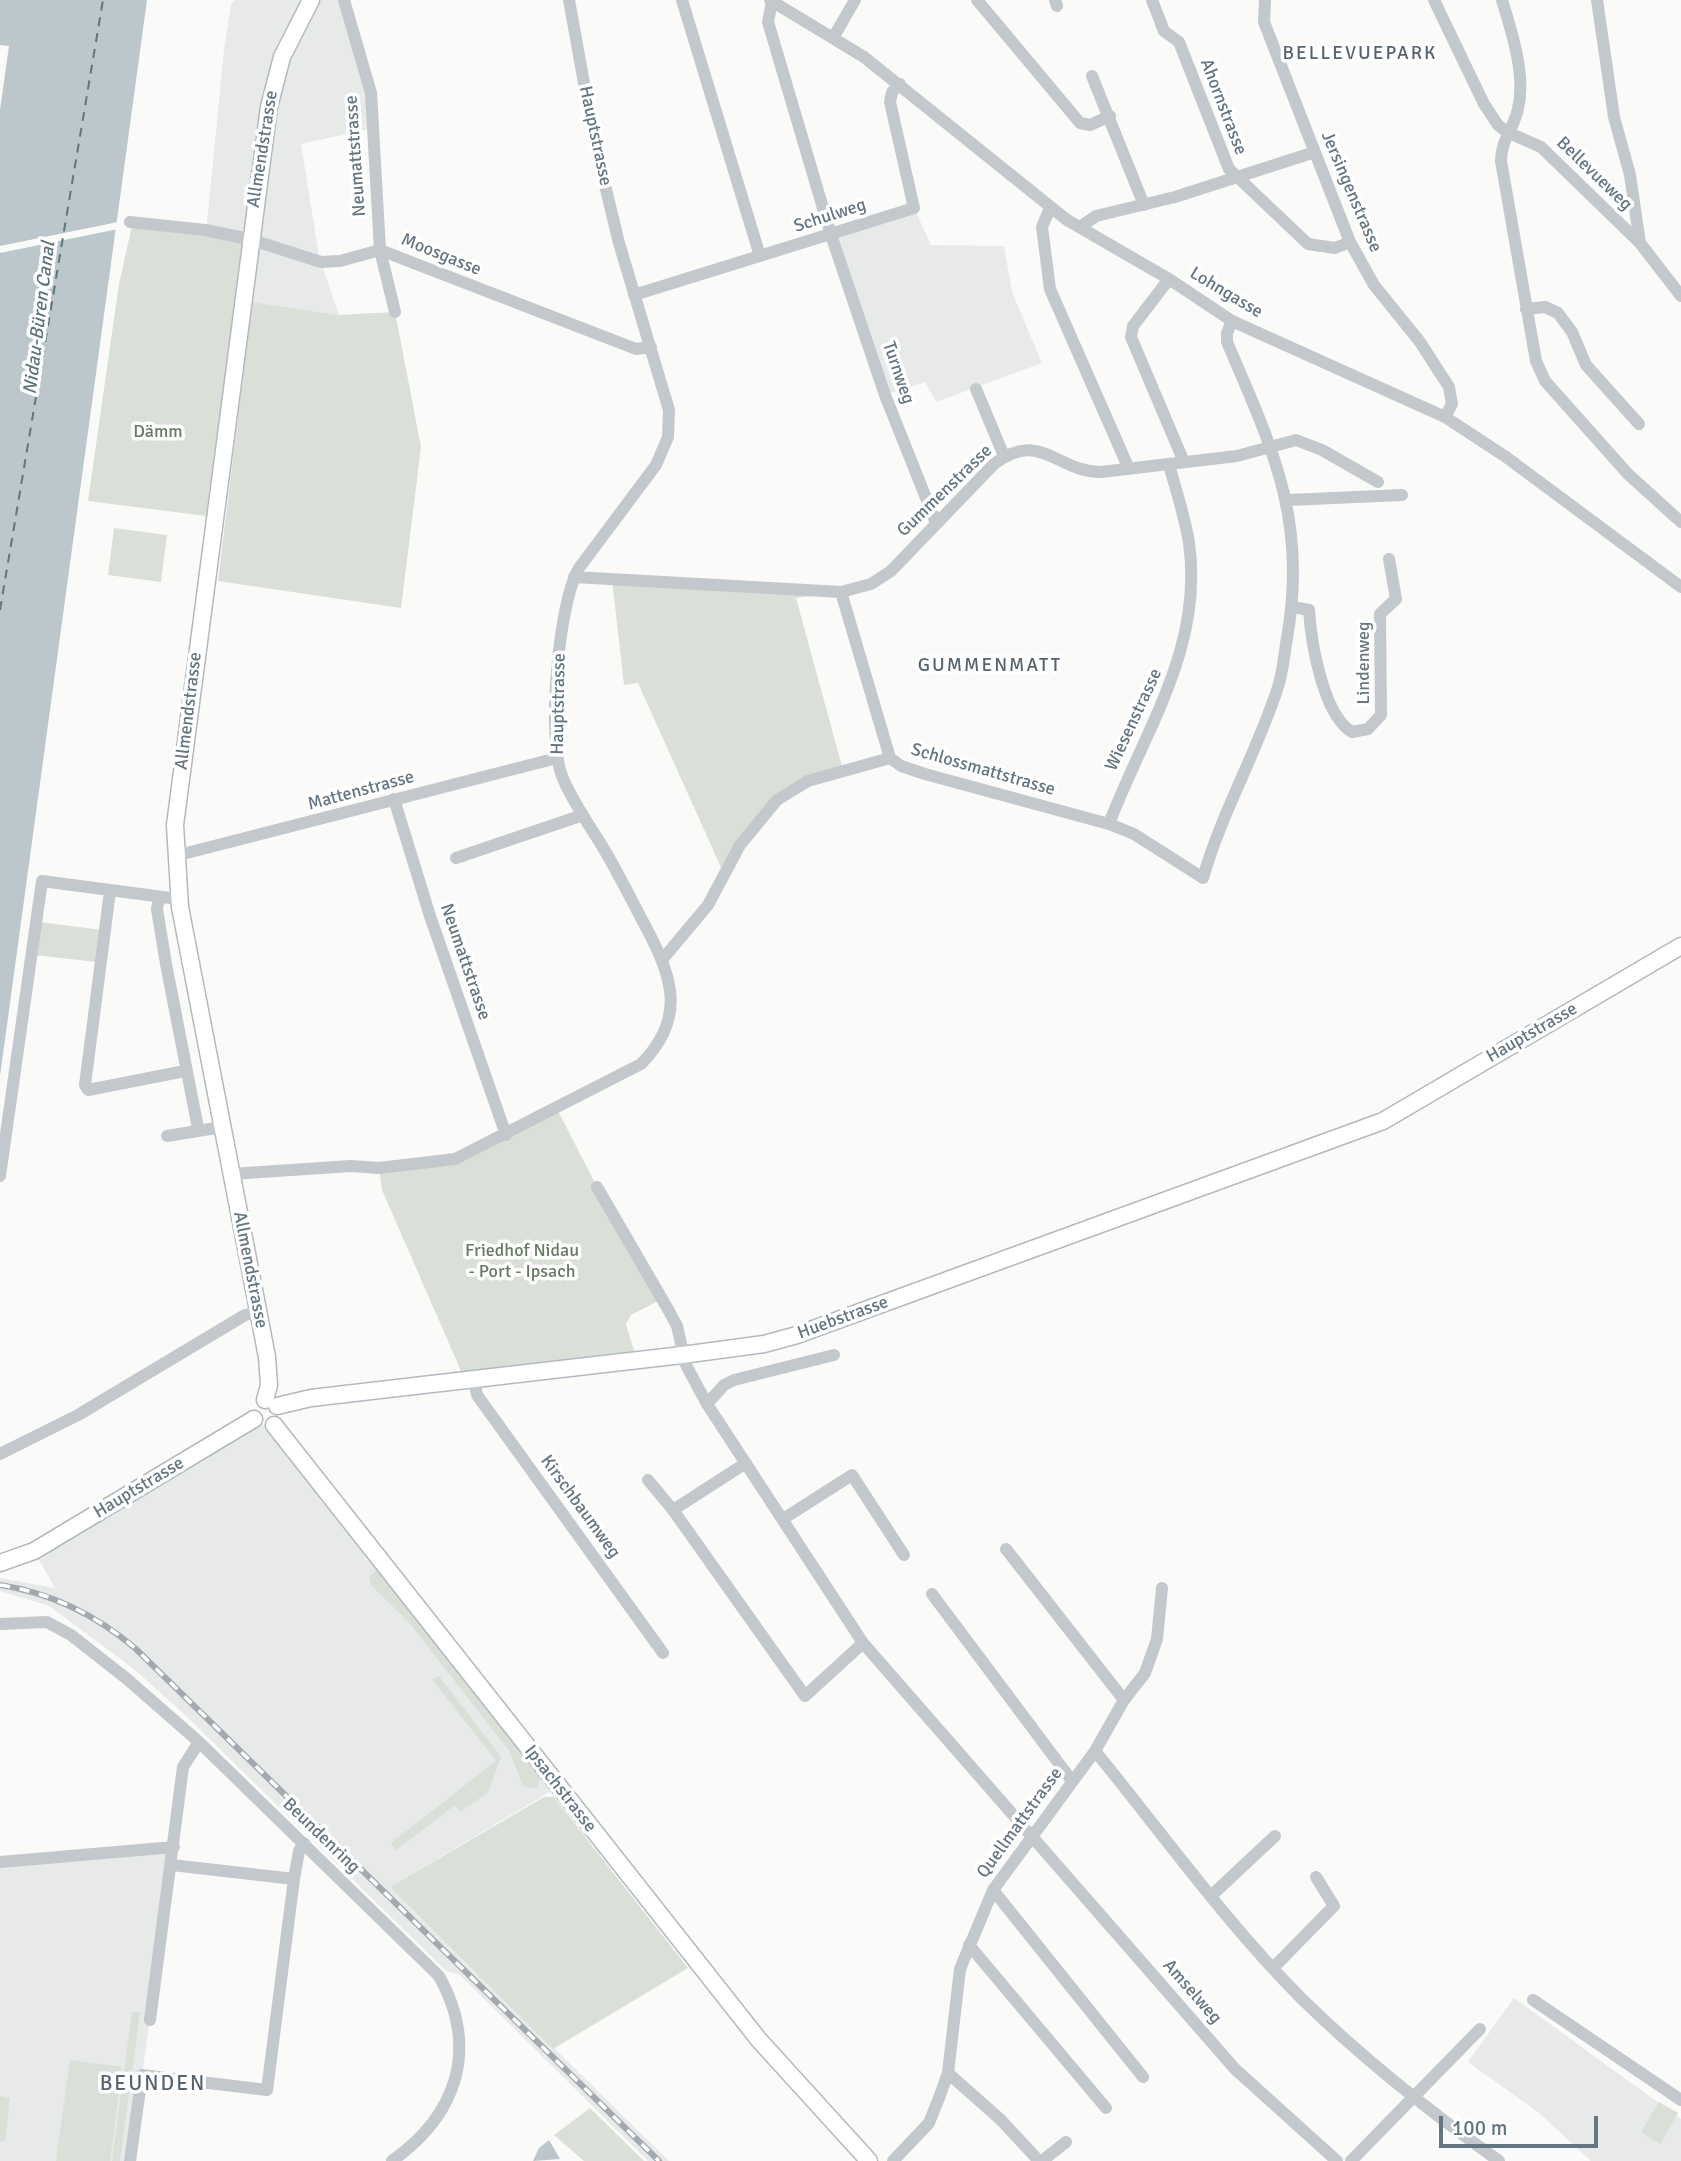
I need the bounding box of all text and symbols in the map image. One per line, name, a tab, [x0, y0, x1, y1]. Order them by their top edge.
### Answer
district label: BELLEVUEPARK	[1284, 43, 1436, 65]
street label: Ahornstrasse	[1195, 56, 1251, 158]
street label: Hauptstrasse	[574, 84, 616, 188]
street label: Allmendstrasse	[243, 89, 283, 209]
street label: Neumattstrasse	[341, 95, 371, 217]
street label: Jersingenstrasse	[1316, 128, 1386, 256]
street label: Bellevueweg	[1552, 133, 1636, 215]
street label: Schulweg	[791, 194, 869, 238]
street label: Moosgasse	[398, 229, 484, 281]
water label: Nidau-Büren Canal	[19, 240, 61, 396]
street label: Lohngasse	[1186, 263, 1266, 323]
street label: Turnweg	[877, 339, 919, 407]
park label: Dämm	[133, 421, 183, 443]
street label: Gummenstrasse	[893, 440, 997, 542]
street label: Lindenweg	[1353, 621, 1375, 705]
street label: Allmendstrasse	[171, 651, 207, 771]
street label: Hauptstrasse	[547, 653, 571, 755]
district label: GUMMENMATT	[919, 655, 1061, 677]
street label: Wiesenstrasse	[1101, 665, 1167, 775]
street label: Schlossmattstrasse	[908, 739, 1058, 801]
street label: Mattenstrasse	[305, 766, 417, 816]
street label: Neumattstrasse	[435, 901, 495, 1023]
street label: Hauptstrasse	[1483, 998, 1581, 1068]
street label: Allmendstrasse	[228, 1210, 272, 1330]
park label: Friedhof Nidau - Port - Ipsach	[465, 1240, 579, 1282]
street label: Huebstrasse	[795, 1292, 891, 1344]
street label: Kirschbaumweg	[535, 1451, 625, 1563]
street label: Hauptstrasse	[90, 1453, 188, 1523]
street label: Ipsachstrasse	[519, 1741, 601, 1837]
street label: Quellmattstrasse	[973, 1764, 1067, 1882]
street label: Beundenring	[278, 1794, 364, 1878]
street label: Amselweg	[1158, 1955, 1226, 2029]
district label: BEUNDEN	[101, 2071, 205, 2097]
scale bar	[1443, 2102, 1602, 2146]
text: 100 m	[1452, 2115, 1507, 2141]

